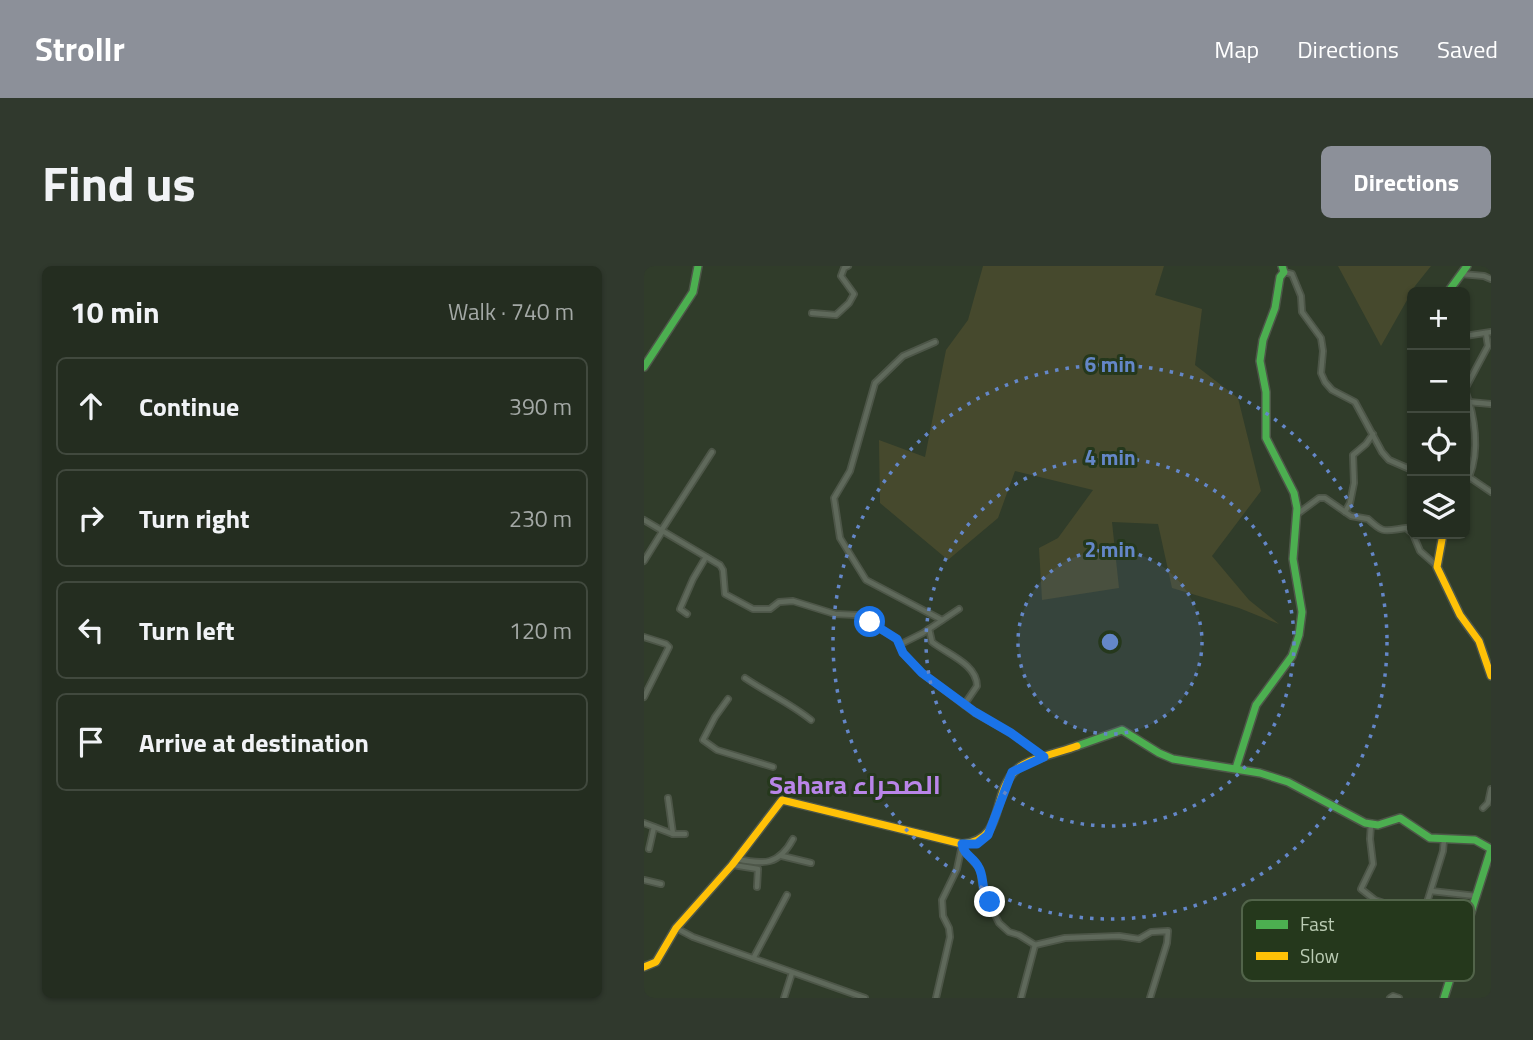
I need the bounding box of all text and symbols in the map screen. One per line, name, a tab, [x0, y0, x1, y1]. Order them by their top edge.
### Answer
text: Strollr	[35, 24, 125, 74]
text: Map	[1214, 31, 1259, 67]
text: Directions	[1297, 31, 1399, 67]
text: Saved	[1437, 31, 1498, 67]
text: Find us	[42, 145, 196, 220]
button: Directions	[1321, 146, 1491, 218]
map controls	[1407, 287, 1470, 539]
button: +	[1407, 287, 1470, 350]
text: 10 min	[70, 289, 160, 335]
text: Walk · 740 m	[448, 294, 574, 329]
text: 6 min	[1084, 348, 1136, 380]
button: −	[1407, 350, 1470, 413]
icon: ahead	[72, 387, 110, 425]
text: Continue	[139, 387, 239, 426]
text: 390 m	[509, 389, 572, 424]
button: locate	[1407, 413, 1470, 476]
text: 4 min	[1084, 441, 1136, 473]
button: layers	[1407, 476, 1470, 539]
icon: right	[72, 499, 110, 537]
text: Turn right	[139, 499, 250, 538]
text: 230 m	[509, 501, 572, 536]
text: 2 min	[1084, 533, 1136, 565]
route start	[854, 606, 885, 637]
icon: left	[72, 611, 110, 649]
text: Turn left	[139, 611, 234, 650]
text: 120 m	[509, 613, 572, 648]
centre of rings	[1098, 630, 1122, 654]
icon: arrive	[72, 723, 110, 761]
text: Arrive at destination	[139, 723, 369, 762]
district label: Sahara الصحراء	[769, 765, 941, 804]
route end	[974, 886, 1005, 917]
legend	[1242, 900, 1474, 981]
text: Fast	[1300, 909, 1335, 938]
text: Slow	[1300, 941, 1339, 970]

